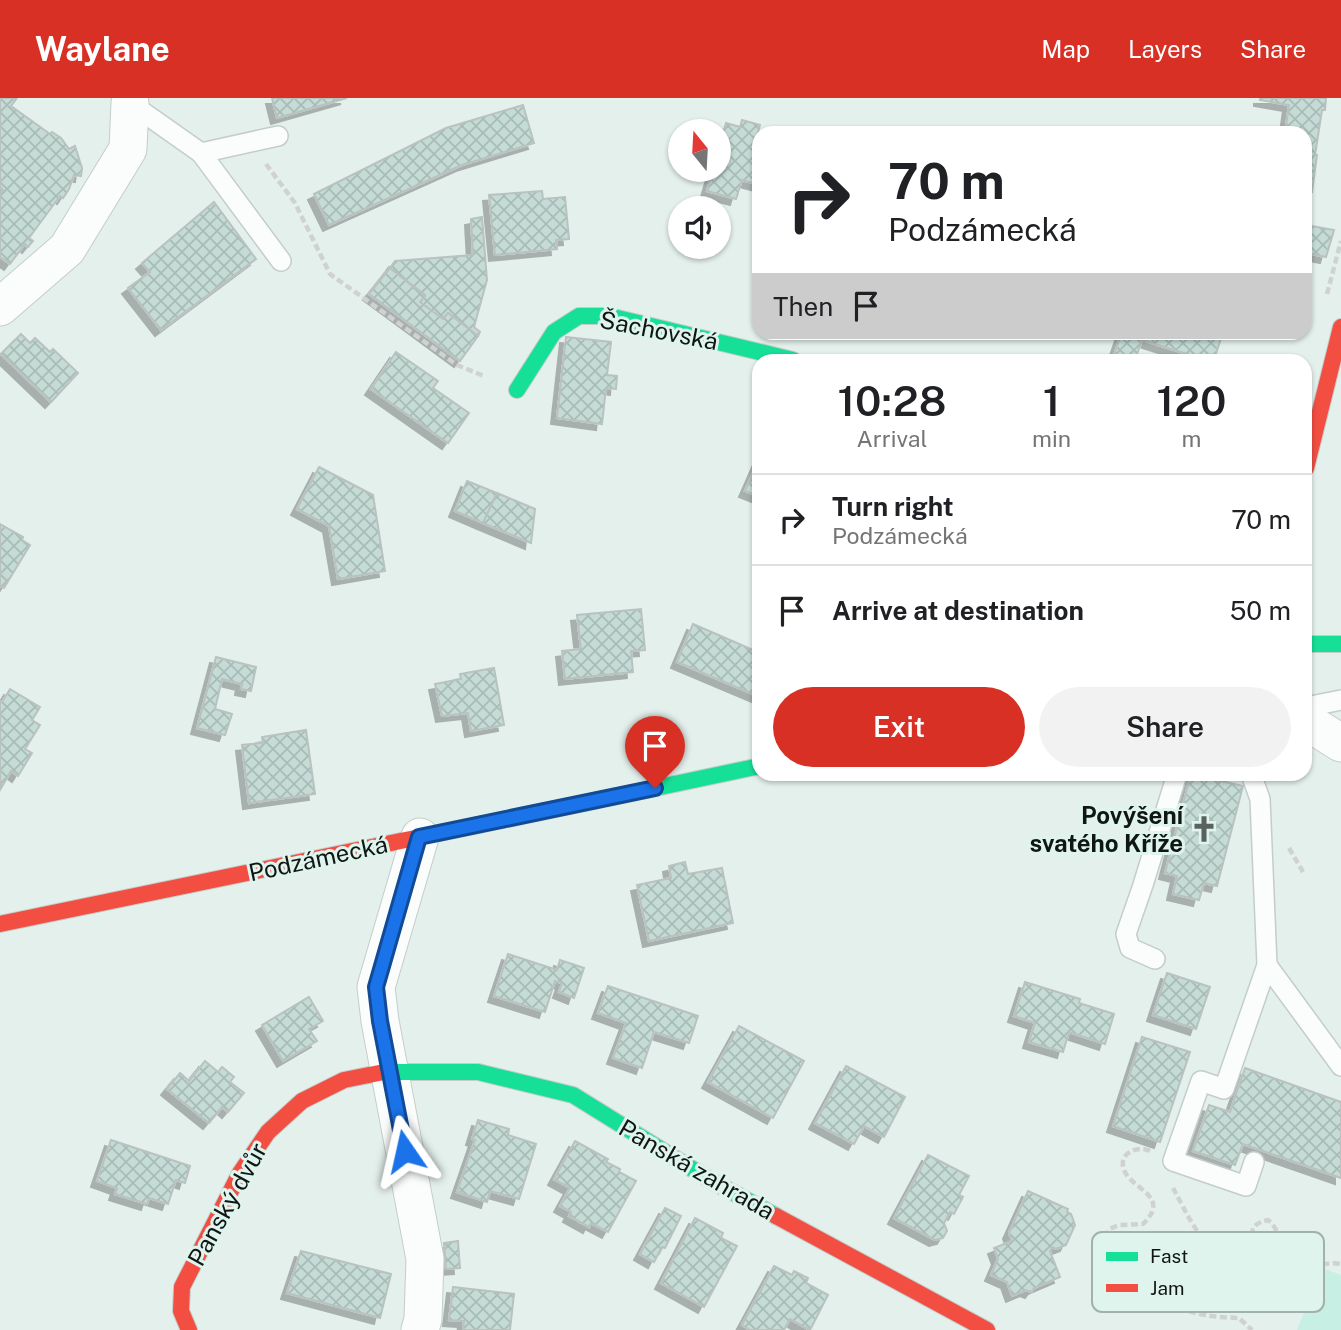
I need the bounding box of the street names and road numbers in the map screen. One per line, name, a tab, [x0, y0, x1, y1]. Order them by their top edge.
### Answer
street label: Šachovská	[598, 305, 720, 355]
street label: Podzámecká	[246, 830, 390, 886]
street label: Panská zahrada	[614, 1113, 780, 1225]
street label: Panský dvůr	[182, 1138, 272, 1270]

